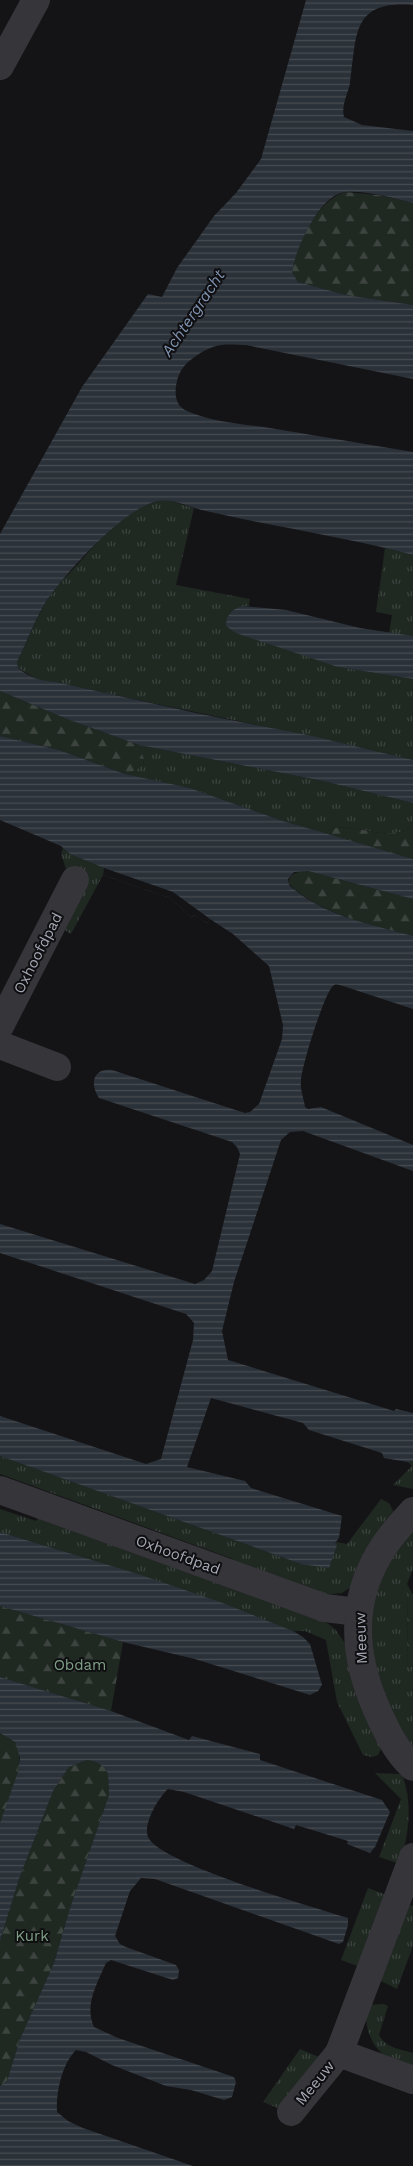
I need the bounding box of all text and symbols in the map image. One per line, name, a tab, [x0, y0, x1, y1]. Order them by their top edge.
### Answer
water label: Achtergracht	[157, 266, 229, 361]
street label: Oxhoofdpad	[10, 909, 66, 997]
street label: Oxhoofdpad	[133, 1531, 223, 1579]
street label: Meeuw	[351, 1611, 371, 1664]
park label: Obdam	[54, 1656, 106, 1674]
park label: Kurk	[15, 1927, 49, 1945]
street label: Meeuw	[292, 2057, 339, 2109]

